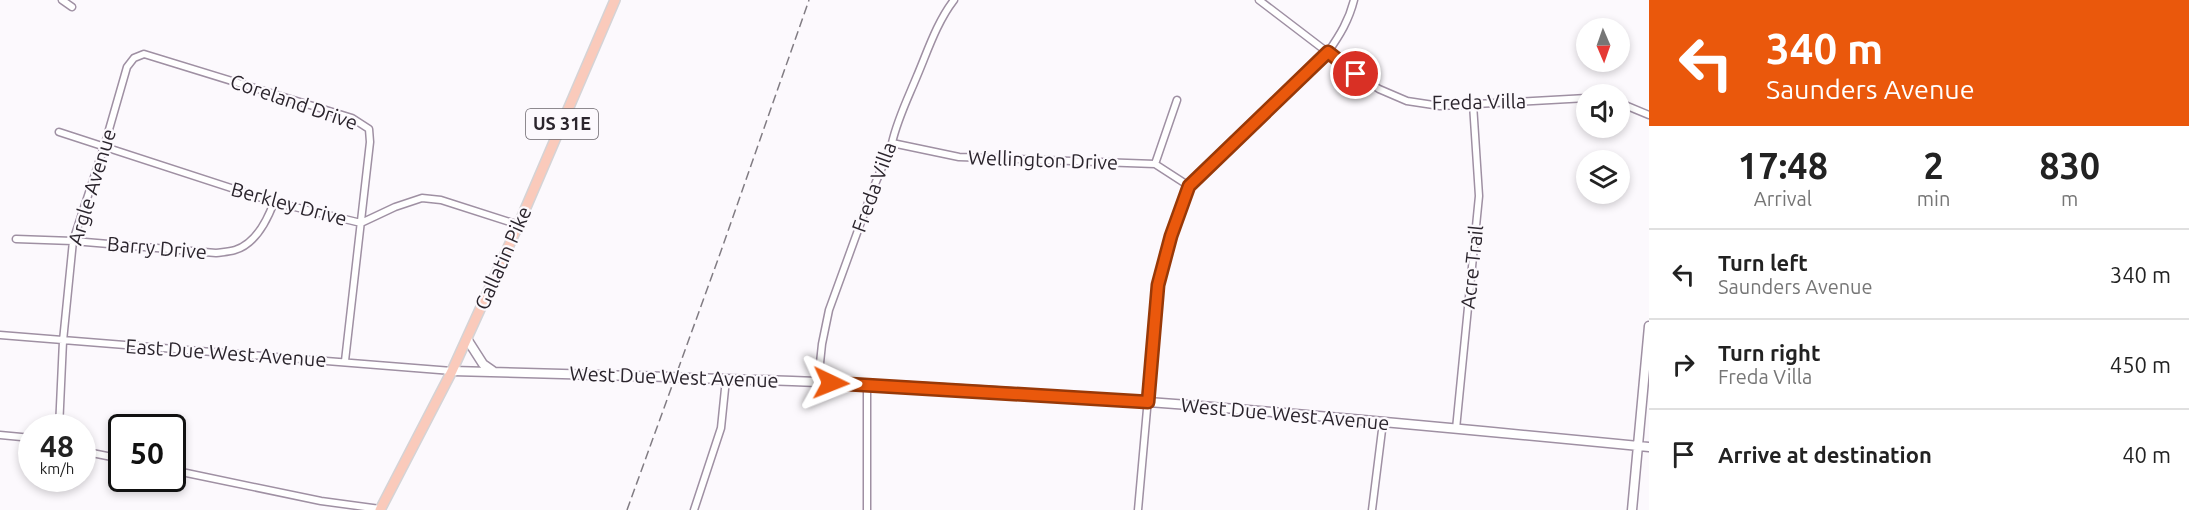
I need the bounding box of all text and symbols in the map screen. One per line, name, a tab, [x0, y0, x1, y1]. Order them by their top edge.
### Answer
north arrow	[1576, 18, 1630, 72]
map controls	[1576, 18, 1630, 204]
icon: left	[1667, 24, 1745, 102]
text: 340 m	[1766, 25, 1883, 72]
pin	[1330, 48, 1381, 99]
icon: arrive	[1339, 57, 1372, 90]
street label: Coreland Drive	[227, 69, 361, 134]
text: Saunders Avenue	[1766, 74, 1975, 104]
button: sound	[1576, 84, 1630, 138]
street label: Freda Villa	[1432, 89, 1526, 114]
road number: US 31E	[526, 109, 598, 139]
street label: Argle Avenue	[63, 126, 120, 248]
street label: Freda Villa	[847, 139, 900, 235]
street label: Wellington Drive	[968, 145, 1119, 174]
text: 17:48	[1738, 145, 1828, 186]
text: 2	[1923, 145, 1944, 186]
text: 830	[2039, 145, 2100, 186]
button: layers	[1576, 150, 1630, 204]
street label: Berkley Drive	[229, 177, 350, 230]
text: Arrival	[1754, 187, 1812, 210]
text: min	[1917, 187, 1950, 210]
text: m	[2061, 187, 2078, 210]
street label: Gallatin Pike	[470, 203, 536, 313]
street label: Acre Trail	[1456, 224, 1487, 310]
street label: Barry Drive	[106, 232, 208, 263]
text: Turn left	[1718, 250, 1808, 275]
icon: left	[1667, 258, 1700, 291]
text: 340 m	[2110, 262, 2171, 287]
text: Saunders Avenue	[1718, 275, 1873, 298]
street label: East Due West Avenue	[125, 334, 327, 371]
text: Turn right	[1718, 340, 1820, 365]
icon: right	[1667, 348, 1700, 381]
position arrow	[799, 351, 863, 415]
text: 450 m	[2110, 352, 2171, 377]
street label: West Due West Avenue	[569, 361, 779, 392]
text: Freda Villa	[1718, 365, 1812, 388]
street label: West Due West Avenue	[1180, 393, 1390, 434]
speed limit sign: 50	[108, 414, 186, 492]
text: 48	[40, 429, 74, 463]
icon: arrive	[1667, 438, 1700, 471]
text: Arrive at destination	[1718, 442, 1932, 467]
text: 40 m	[2122, 442, 2171, 467]
text: km/h	[40, 460, 74, 477]

